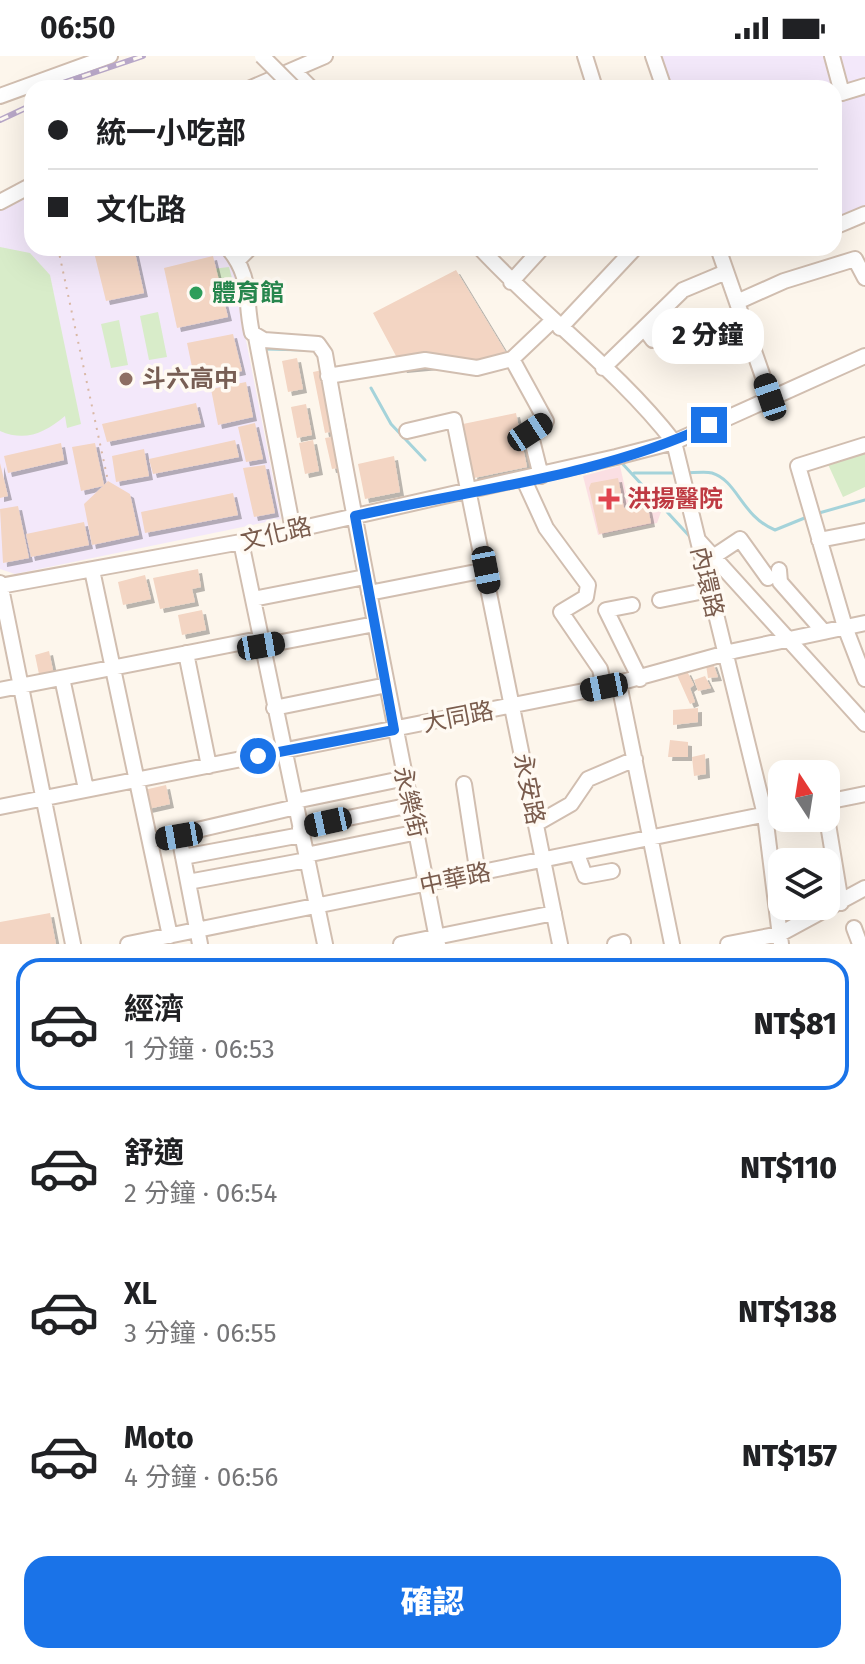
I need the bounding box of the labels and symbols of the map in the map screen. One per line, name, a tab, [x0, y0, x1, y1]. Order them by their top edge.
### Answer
place label: 體育館	[212, 279, 284, 307]
marker: 體育館	[187, 284, 205, 302]
callout: 2 分鐘	[653, 309, 765, 365]
place label: 斗六高中	[142, 365, 238, 393]
marker: 斗六高中	[117, 370, 135, 388]
car	[751, 370, 789, 424]
route end	[691, 407, 727, 443]
car	[503, 409, 557, 455]
place label: 洪揚醫院	[627, 485, 723, 513]
marker: 洪揚醫院	[598, 488, 620, 510]
street label: 文化路	[238, 512, 314, 556]
car	[470, 544, 502, 596]
street label: 內環路	[685, 544, 729, 620]
car	[235, 630, 287, 662]
car	[578, 671, 630, 703]
street label: 大同路	[420, 696, 496, 738]
route start	[240, 738, 276, 774]
street label: 永安路	[508, 751, 550, 827]
north arrow	[768, 760, 840, 832]
street label: 永樂街	[388, 764, 432, 840]
car	[302, 805, 354, 839]
car	[153, 820, 205, 852]
street label: 中華路	[417, 858, 493, 900]

